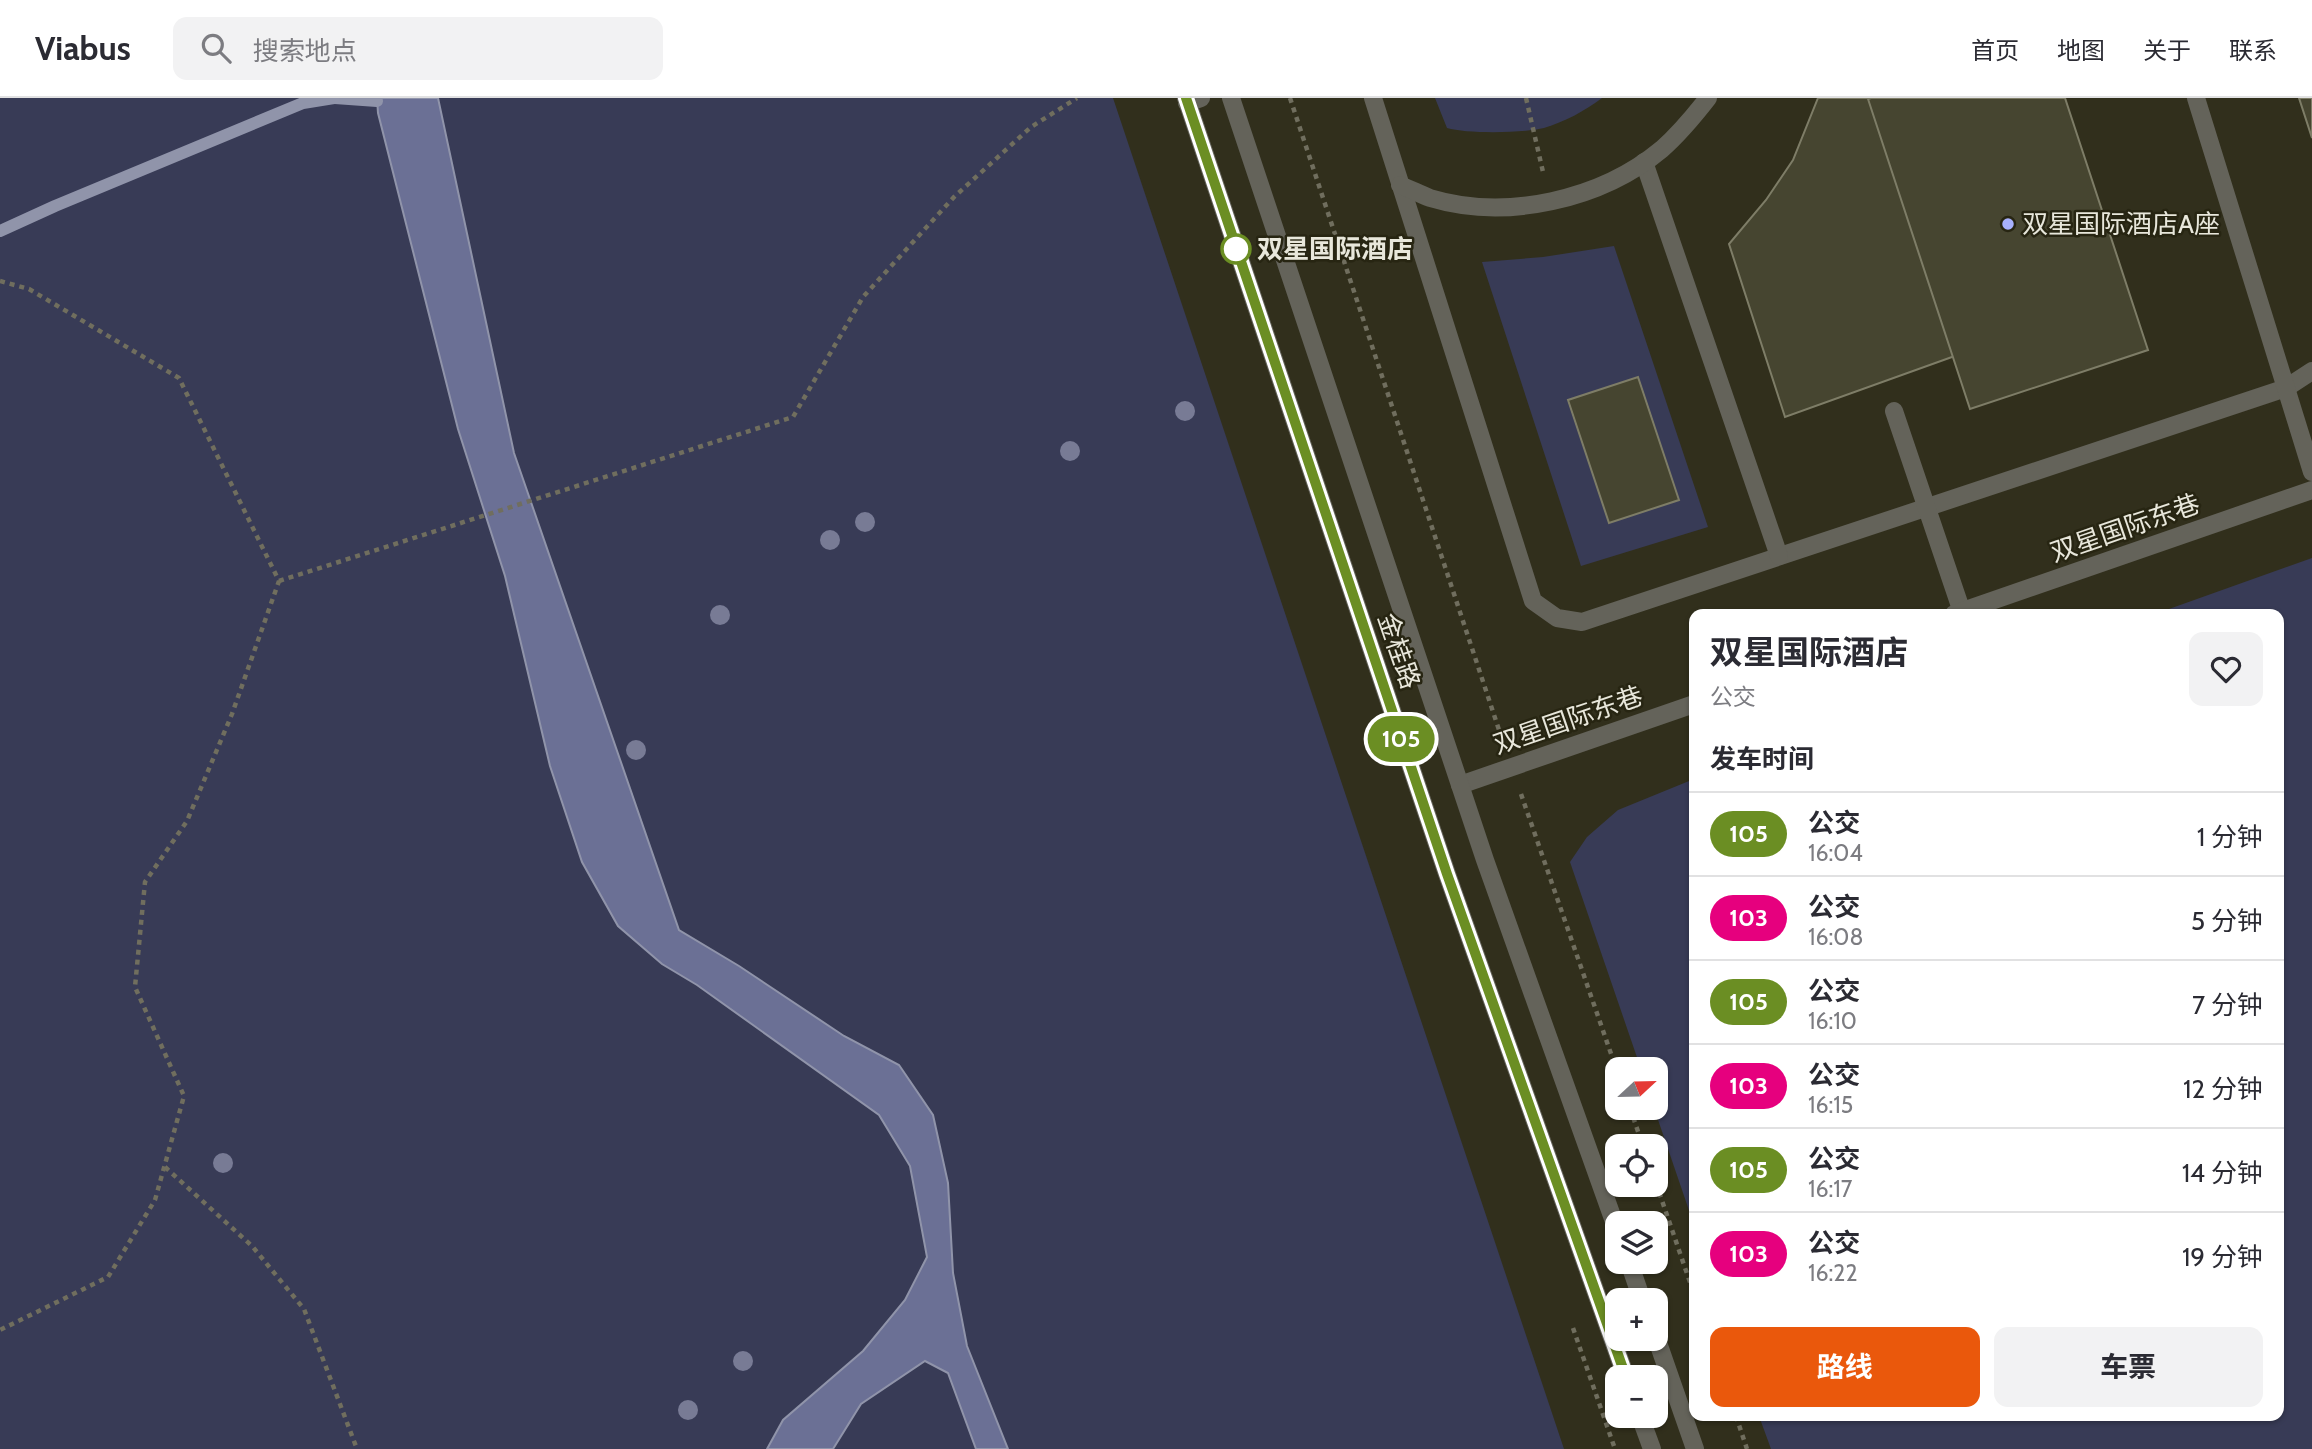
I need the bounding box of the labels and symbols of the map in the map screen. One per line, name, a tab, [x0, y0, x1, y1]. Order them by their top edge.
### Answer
place label: 双星国际酒店A座	[2022, 208, 2220, 240]
marker: 双星国际酒店A座	[2000, 216, 2016, 232]
place label: 双星国际酒店	[1257, 233, 1413, 265]
marker: 双星国际酒店	[1221, 234, 1251, 264]
street label: 双星国际东巷	[2046, 487, 2204, 569]
street label: 金桂路	[1371, 609, 1427, 693]
street label: 双星国际东巷	[1489, 679, 1647, 761]
line badge: 105	[1361, 716, 1441, 762]
north arrow	[1605, 1057, 1668, 1120]

